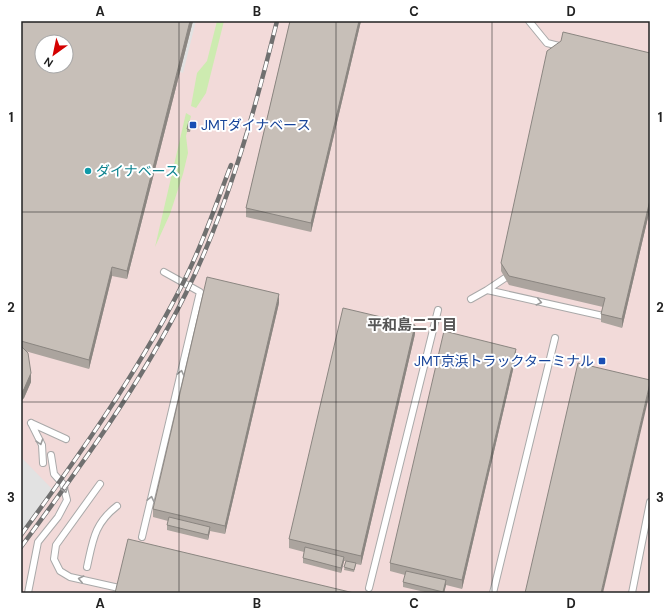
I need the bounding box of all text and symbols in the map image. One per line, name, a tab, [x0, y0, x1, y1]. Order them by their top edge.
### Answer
text: A	[95, 3, 105, 20]
text: B	[253, 3, 261, 20]
text: C	[409, 3, 419, 20]
text: D	[566, 3, 576, 20]
north arrow	[34, 34, 74, 74]
text: N	[41, 54, 56, 70]
text: 1	[9, 109, 13, 126]
text: 1	[658, 109, 662, 126]
place label: JMTダイナベース	[201, 116, 311, 134]
marker: JMTダイナベース	[188, 120, 198, 130]
place label: ダイナベース	[96, 162, 179, 180]
marker: ダイナベース	[83, 166, 93, 176]
one-way arrow	[536, 297, 542, 305]
text: 2	[7, 299, 15, 316]
text: 2	[656, 299, 664, 316]
district label: 平和島二丁目	[367, 315, 457, 335]
place label: JMT京浜トラックターミナル	[414, 352, 594, 370]
marker: JMT京浜トラックターミナル	[597, 356, 607, 366]
one-way arrow	[176, 369, 184, 376]
one-way arrow	[35, 438, 44, 445]
one-way arrow	[60, 487, 68, 494]
text: 3	[7, 489, 15, 506]
text: 3	[656, 489, 664, 506]
one-way arrow	[146, 496, 155, 503]
one-way arrow	[77, 576, 84, 584]
text: A	[95, 595, 105, 612]
text: B	[253, 595, 261, 612]
text: C	[409, 595, 419, 612]
text: D	[566, 595, 576, 612]

